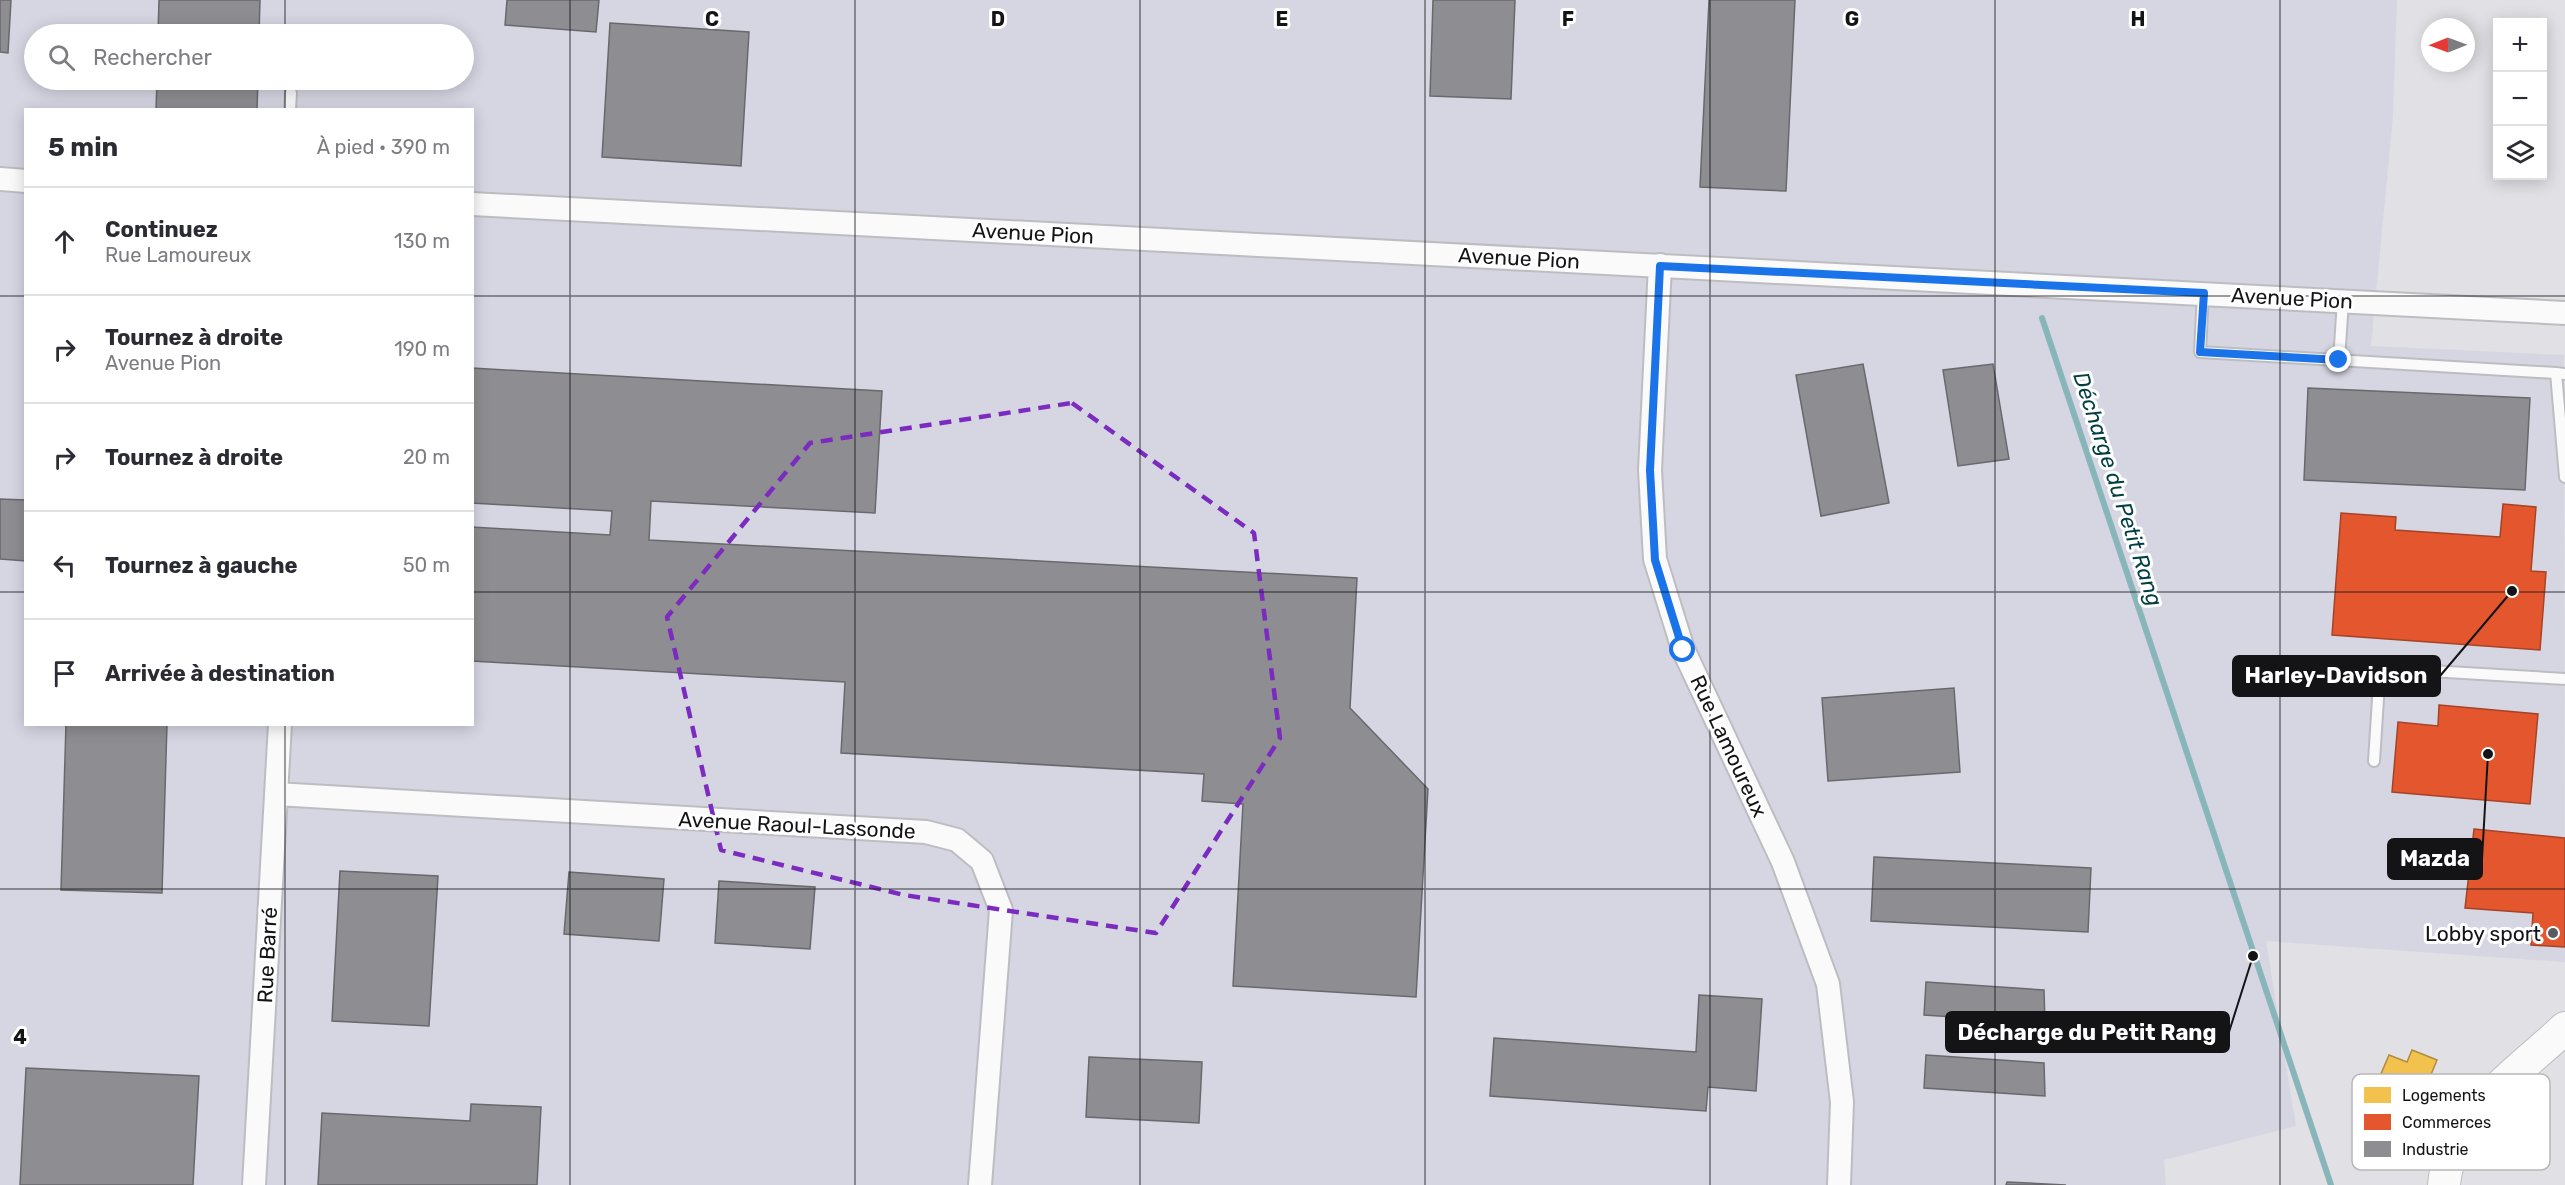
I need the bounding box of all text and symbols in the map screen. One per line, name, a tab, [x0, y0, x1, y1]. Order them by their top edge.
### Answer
text: C	[705, 7, 719, 31]
text: D	[991, 7, 1005, 31]
text: E	[1276, 7, 1288, 31]
text: F	[1562, 7, 1574, 31]
text: G	[1845, 7, 1859, 31]
text: H	[2131, 7, 2145, 31]
north arrow	[2421, 18, 2475, 72]
map controls	[2493, 18, 2547, 180]
button: +	[2493, 18, 2547, 72]
search box	[24, 24, 474, 90]
icon: search	[45, 41, 78, 74]
text: Rechercher	[93, 44, 212, 71]
button: −	[2493, 72, 2547, 126]
button: layers	[2493, 126, 2547, 180]
text: 5 min	[48, 132, 118, 163]
text: À pied · 390 m	[317, 135, 450, 159]
text: Continuez	[105, 216, 218, 243]
street label: Avenue Pion	[971, 217, 1095, 249]
icon: ahead	[48, 225, 81, 258]
text: 130 m	[394, 229, 450, 253]
street label: Avenue Pion	[1457, 242, 1581, 274]
text: Rue Lamoureux	[105, 243, 251, 267]
street label: Avenue Pion	[2230, 282, 2354, 314]
text: Tournez à droite	[105, 324, 283, 351]
icon: right	[48, 333, 81, 366]
text: 190 m	[394, 337, 450, 361]
route end	[2325, 346, 2351, 372]
text: Avenue Pion	[105, 351, 221, 375]
water label: Décharge du Petit Rang	[2067, 369, 2169, 609]
icon: right	[48, 441, 81, 474]
text: Tournez à droite	[105, 444, 283, 471]
text: 20 m	[403, 445, 450, 469]
icon: left	[48, 549, 81, 582]
text: Tournez à gauche	[105, 552, 298, 579]
text: 50 m	[403, 553, 450, 577]
route start	[1669, 636, 1695, 662]
callout: Harley-Davidson	[2233, 656, 2440, 696]
icon: arrive	[48, 657, 81, 690]
text: Arrivée à destination	[105, 660, 335, 687]
text: Harley-Davidson	[2245, 662, 2427, 689]
street label: Rue Lamoureux	[1685, 671, 1773, 821]
street label: Avenue Raoul-Lassonde	[678, 806, 916, 844]
callout: Mazda	[2388, 839, 2482, 879]
text: Mazda	[2400, 845, 2470, 872]
street label: Rue Barré	[252, 906, 282, 1004]
place label: Lobby sport	[2425, 921, 2541, 946]
marker: Lobby sport	[2546, 926, 2560, 940]
callout: Décharge du Petit Rang	[1946, 1012, 2229, 1052]
text: Décharge du Petit Rang	[1958, 1019, 2216, 1046]
text: 4	[13, 1025, 27, 1049]
legend	[2352, 1074, 2550, 1170]
text: Logements	[2402, 1086, 2486, 1105]
text: Commerces	[2402, 1113, 2491, 1132]
text: Industrie	[2402, 1140, 2469, 1159]

